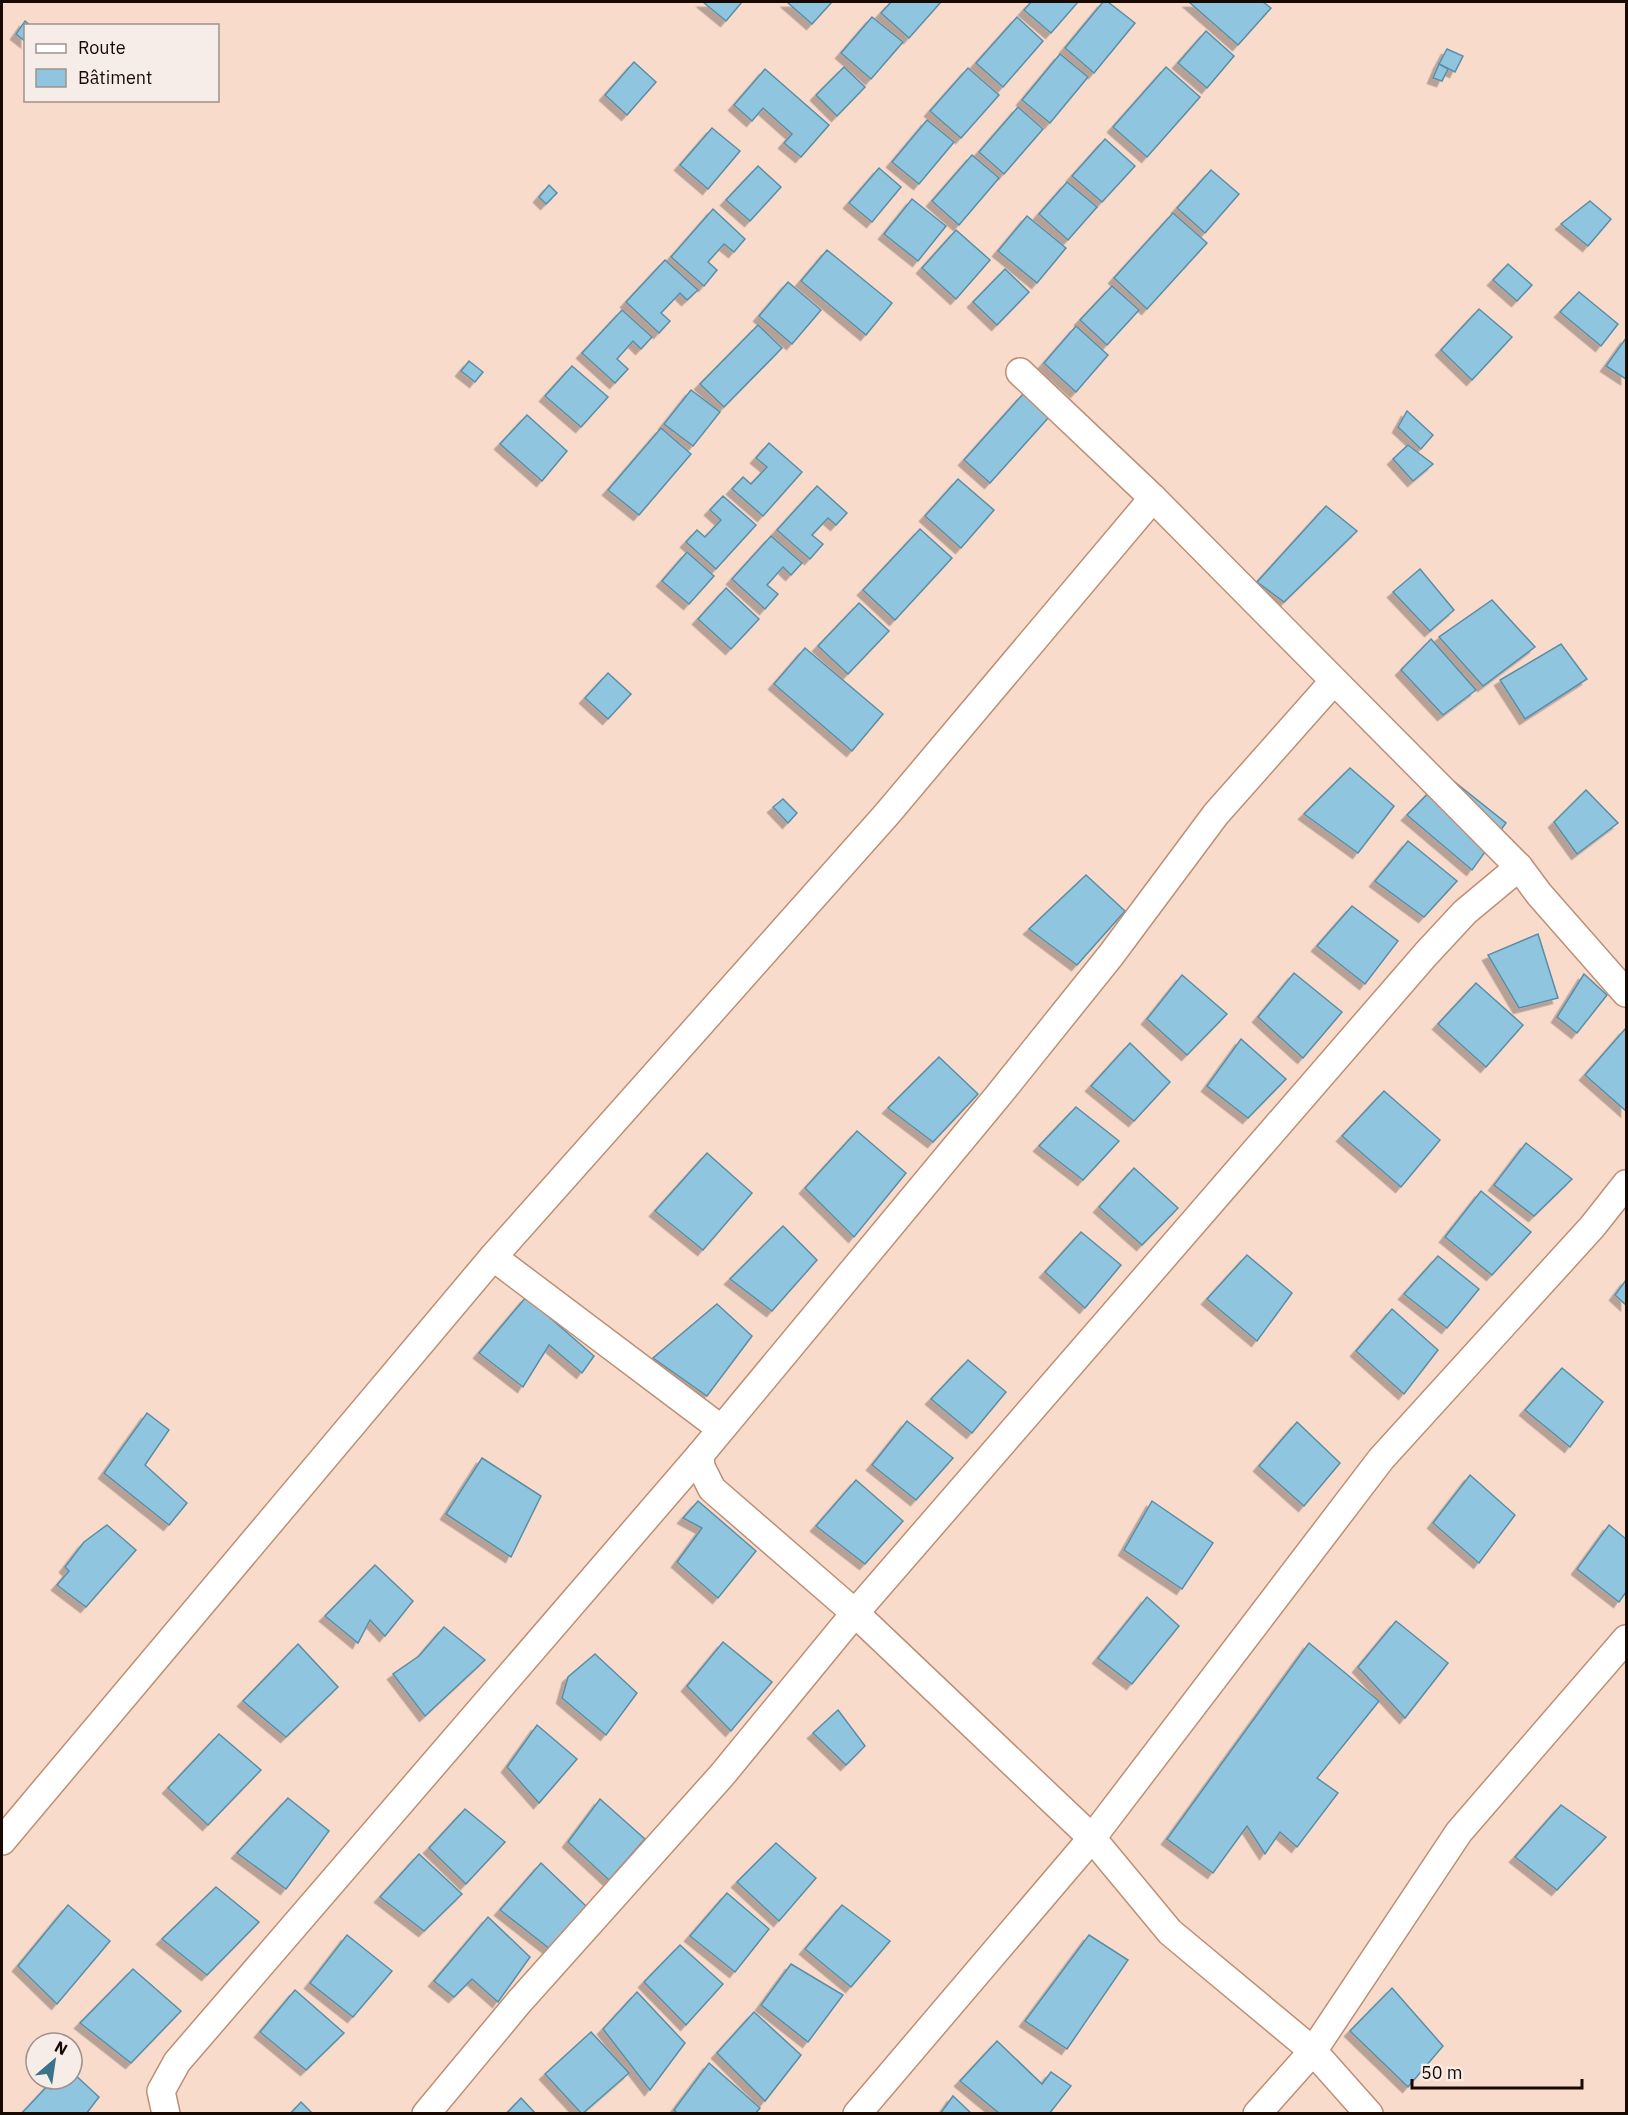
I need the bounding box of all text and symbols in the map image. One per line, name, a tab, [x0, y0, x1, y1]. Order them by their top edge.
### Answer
legend	[24, 24, 219, 102]
text: Route	[78, 36, 126, 59]
text: Bâtiment	[78, 66, 152, 89]
north arrow	[24, 2031, 84, 2091]
text: N	[51, 2036, 71, 2059]
scale bar	[1412, 2052, 1582, 2090]
text: 50 m	[1421, 2061, 1463, 2084]

